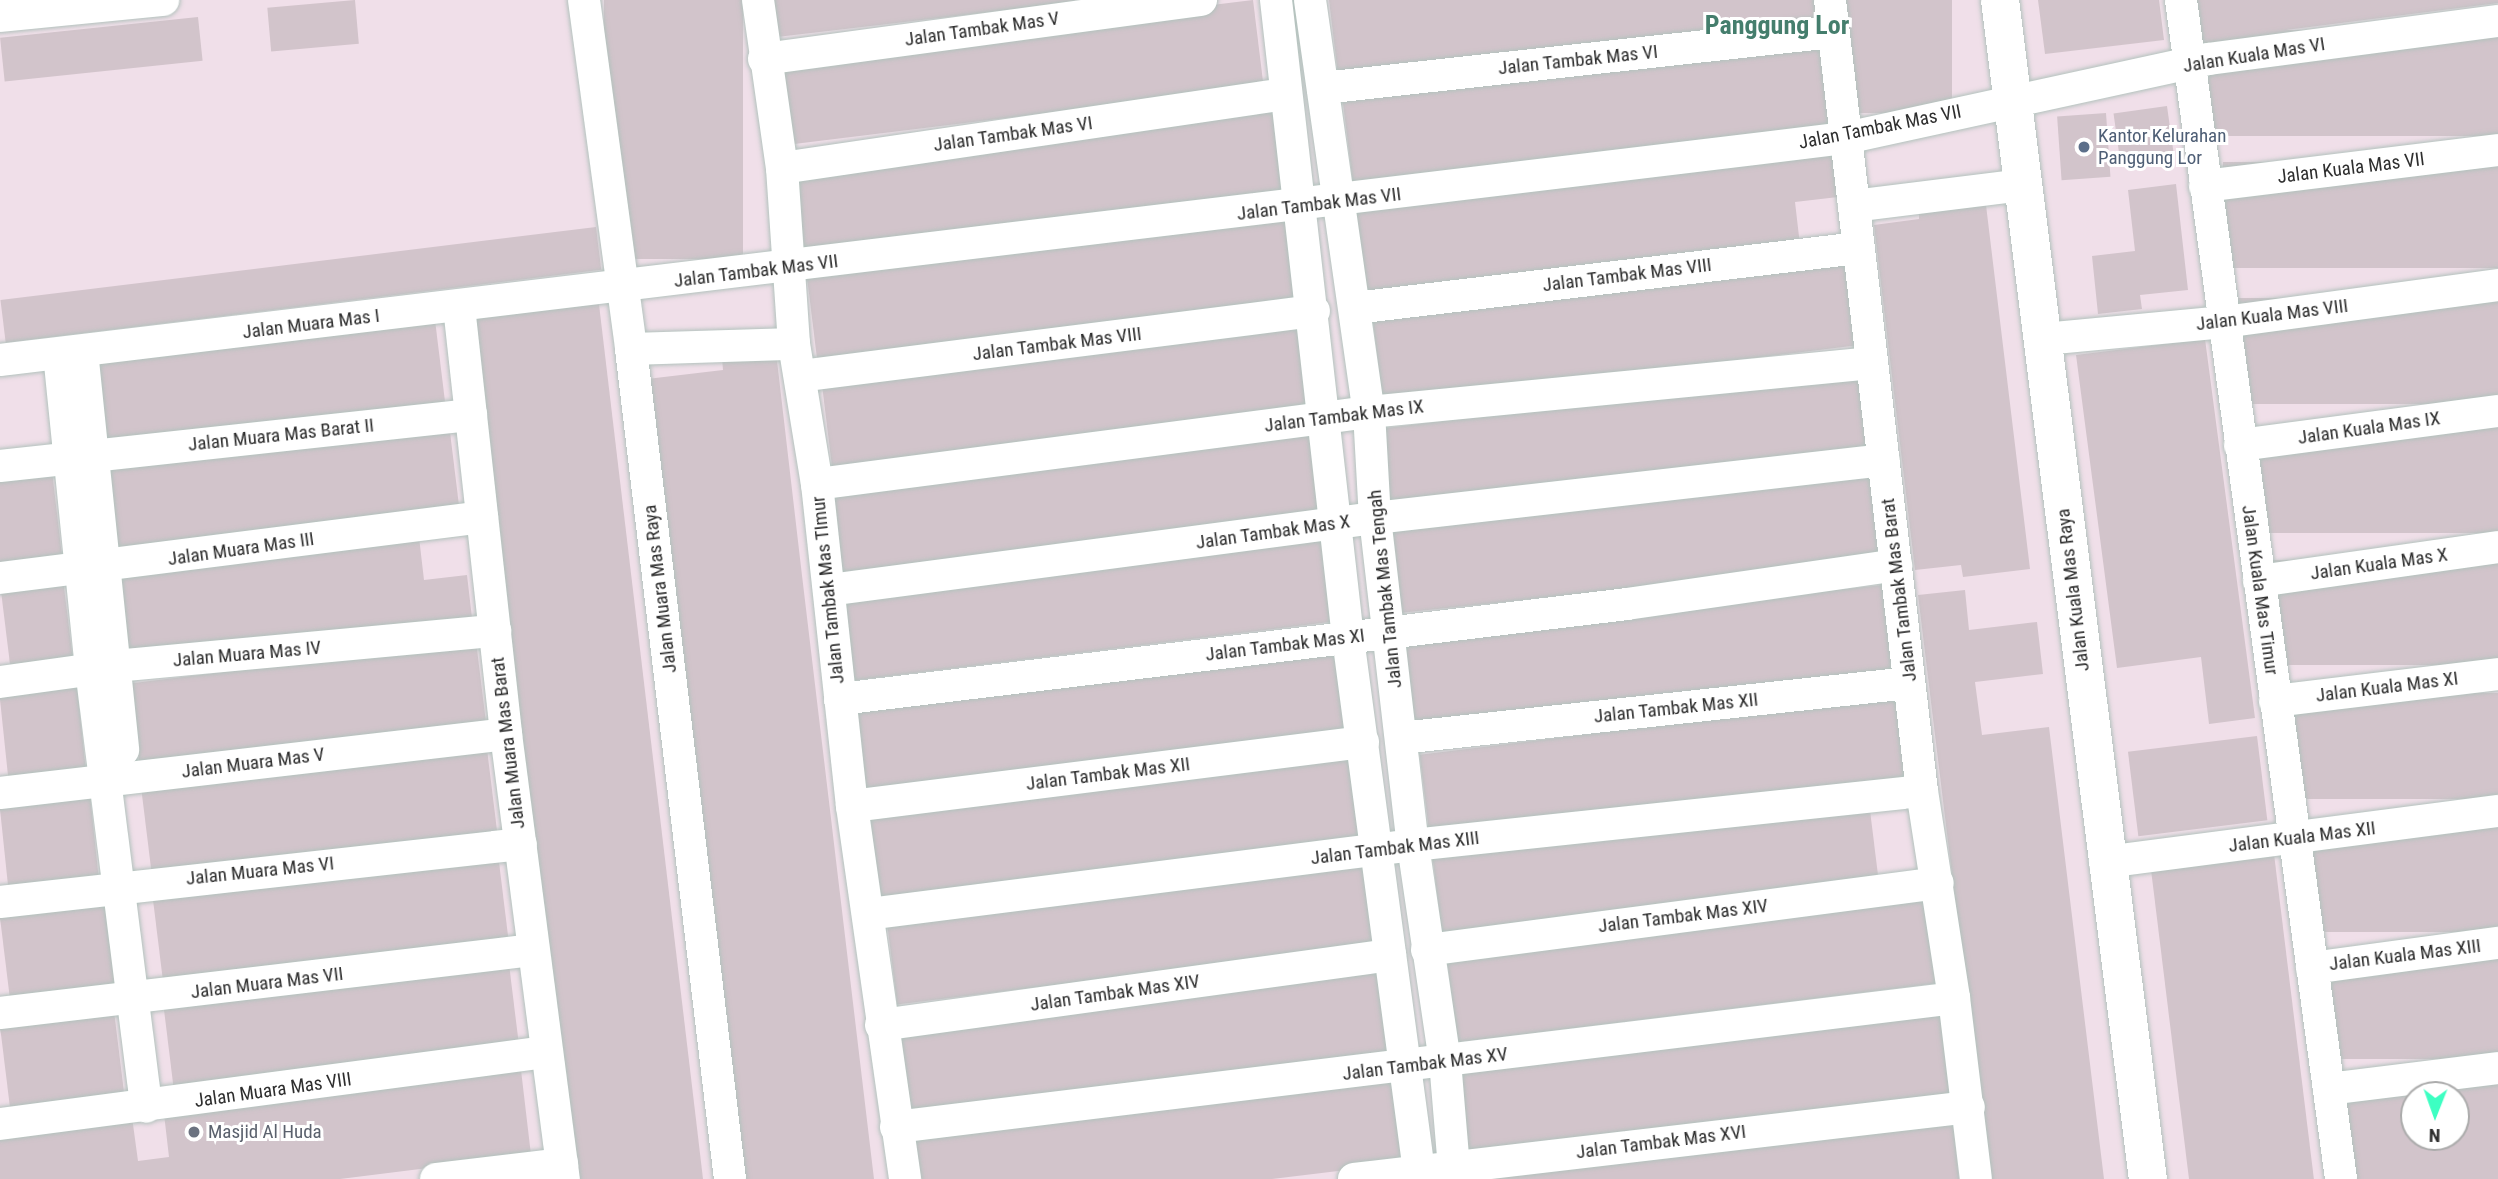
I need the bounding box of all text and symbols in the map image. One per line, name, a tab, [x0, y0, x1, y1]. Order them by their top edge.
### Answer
street label: Jalan Tambak Mas V	[903, 7, 1061, 51]
district label: Panggung Lor	[1705, 10, 1849, 42]
street label: Jalan Kuala Mas VI	[2181, 33, 2327, 77]
street label: Jalan Tambak Mas VI	[1497, 40, 1659, 80]
street label: Jalan Tambak Mas VII	[1797, 100, 1963, 154]
street label: Jalan Tambak Mas VI	[932, 112, 1094, 156]
place label: Kantor Kelurahan Panggung Lor	[2098, 125, 2226, 169]
marker: Kantor Kelurahan Panggung Lor	[2076, 139, 2092, 155]
street label: Jalan Kuala Mas VII	[2276, 148, 2426, 188]
street label: Jalan Tambak Mas VII	[1235, 183, 1403, 225]
street label: Jalan Tambak Mas VII	[672, 250, 840, 292]
street label: Jalan Tambak Mas VIII	[1541, 253, 1713, 297]
street label: Jalan Kuala Mas VIII	[2195, 294, 2349, 336]
street label: Jalan Muara Mas I	[241, 304, 381, 344]
street label: Jalan Tambak Mas VIII	[971, 322, 1143, 366]
street label: Jalan Tambak Mas IX	[1263, 395, 1425, 437]
street label: Jalan Kuala Mas IX	[2296, 407, 2442, 449]
street label: Jalan Muara Mas Barat II	[187, 414, 375, 456]
street label: Jalan Tambak Mas Tengah	[1363, 488, 1407, 690]
street label: Jalan Tambak Mas TImur	[807, 495, 849, 685]
street label: Jalan Tambak Mas Barat	[1876, 497, 1922, 683]
street label: Jalan Kuala Mas Timur	[2237, 503, 2283, 677]
street label: Jalan Muara Mas Raya	[638, 504, 682, 674]
street label: Jalan Kuala Mas Raya	[2052, 507, 2094, 673]
street label: Jalan Tambak Mas X	[1194, 510, 1352, 554]
street label: Jalan Muara Mas III	[166, 527, 316, 571]
street label: Jalan Kuala Mas X	[2309, 543, 2449, 585]
street label: Jalan Tambak Mas XI	[1204, 624, 1366, 666]
street label: Jalan Muara Mas IV	[172, 636, 322, 672]
street label: Jalan Muara Mas Barat	[486, 656, 530, 830]
street label: Jalan Kuala Mas XI	[2315, 667, 2459, 707]
street label: Jalan Tambak Mas XII	[1593, 688, 1759, 728]
street label: Jalan Muara Mas V	[180, 743, 326, 783]
street label: Jalan Tambak Mas XII	[1025, 753, 1191, 795]
street label: Jalan Kuala Mas XII	[2227, 817, 2377, 857]
street label: Jalan Tambak Mas XIII	[1309, 826, 1481, 870]
street label: Jalan Muara Mas VI	[185, 852, 335, 890]
street label: Jalan Tambak Mas XIV	[1597, 894, 1769, 938]
street label: Jalan Kuala Mas XIII	[2328, 934, 2482, 976]
street label: Jalan Muara Mas VII	[189, 962, 345, 1004]
street label: Jalan Tambak Mas XIV	[1029, 970, 1201, 1016]
street label: Jalan Tambak Mas XV	[1341, 1043, 1509, 1085]
street label: Jalan Muara Mas VIII	[193, 1068, 353, 1112]
north arrow	[2400, 1081, 2470, 1151]
street label: Jalan Tambak Mas XVI	[1575, 1120, 1747, 1164]
place label: Masjid Al Huda	[208, 1121, 322, 1143]
marker: Masjid Al Huda	[186, 1124, 202, 1140]
text: N	[2429, 1124, 2441, 1147]

